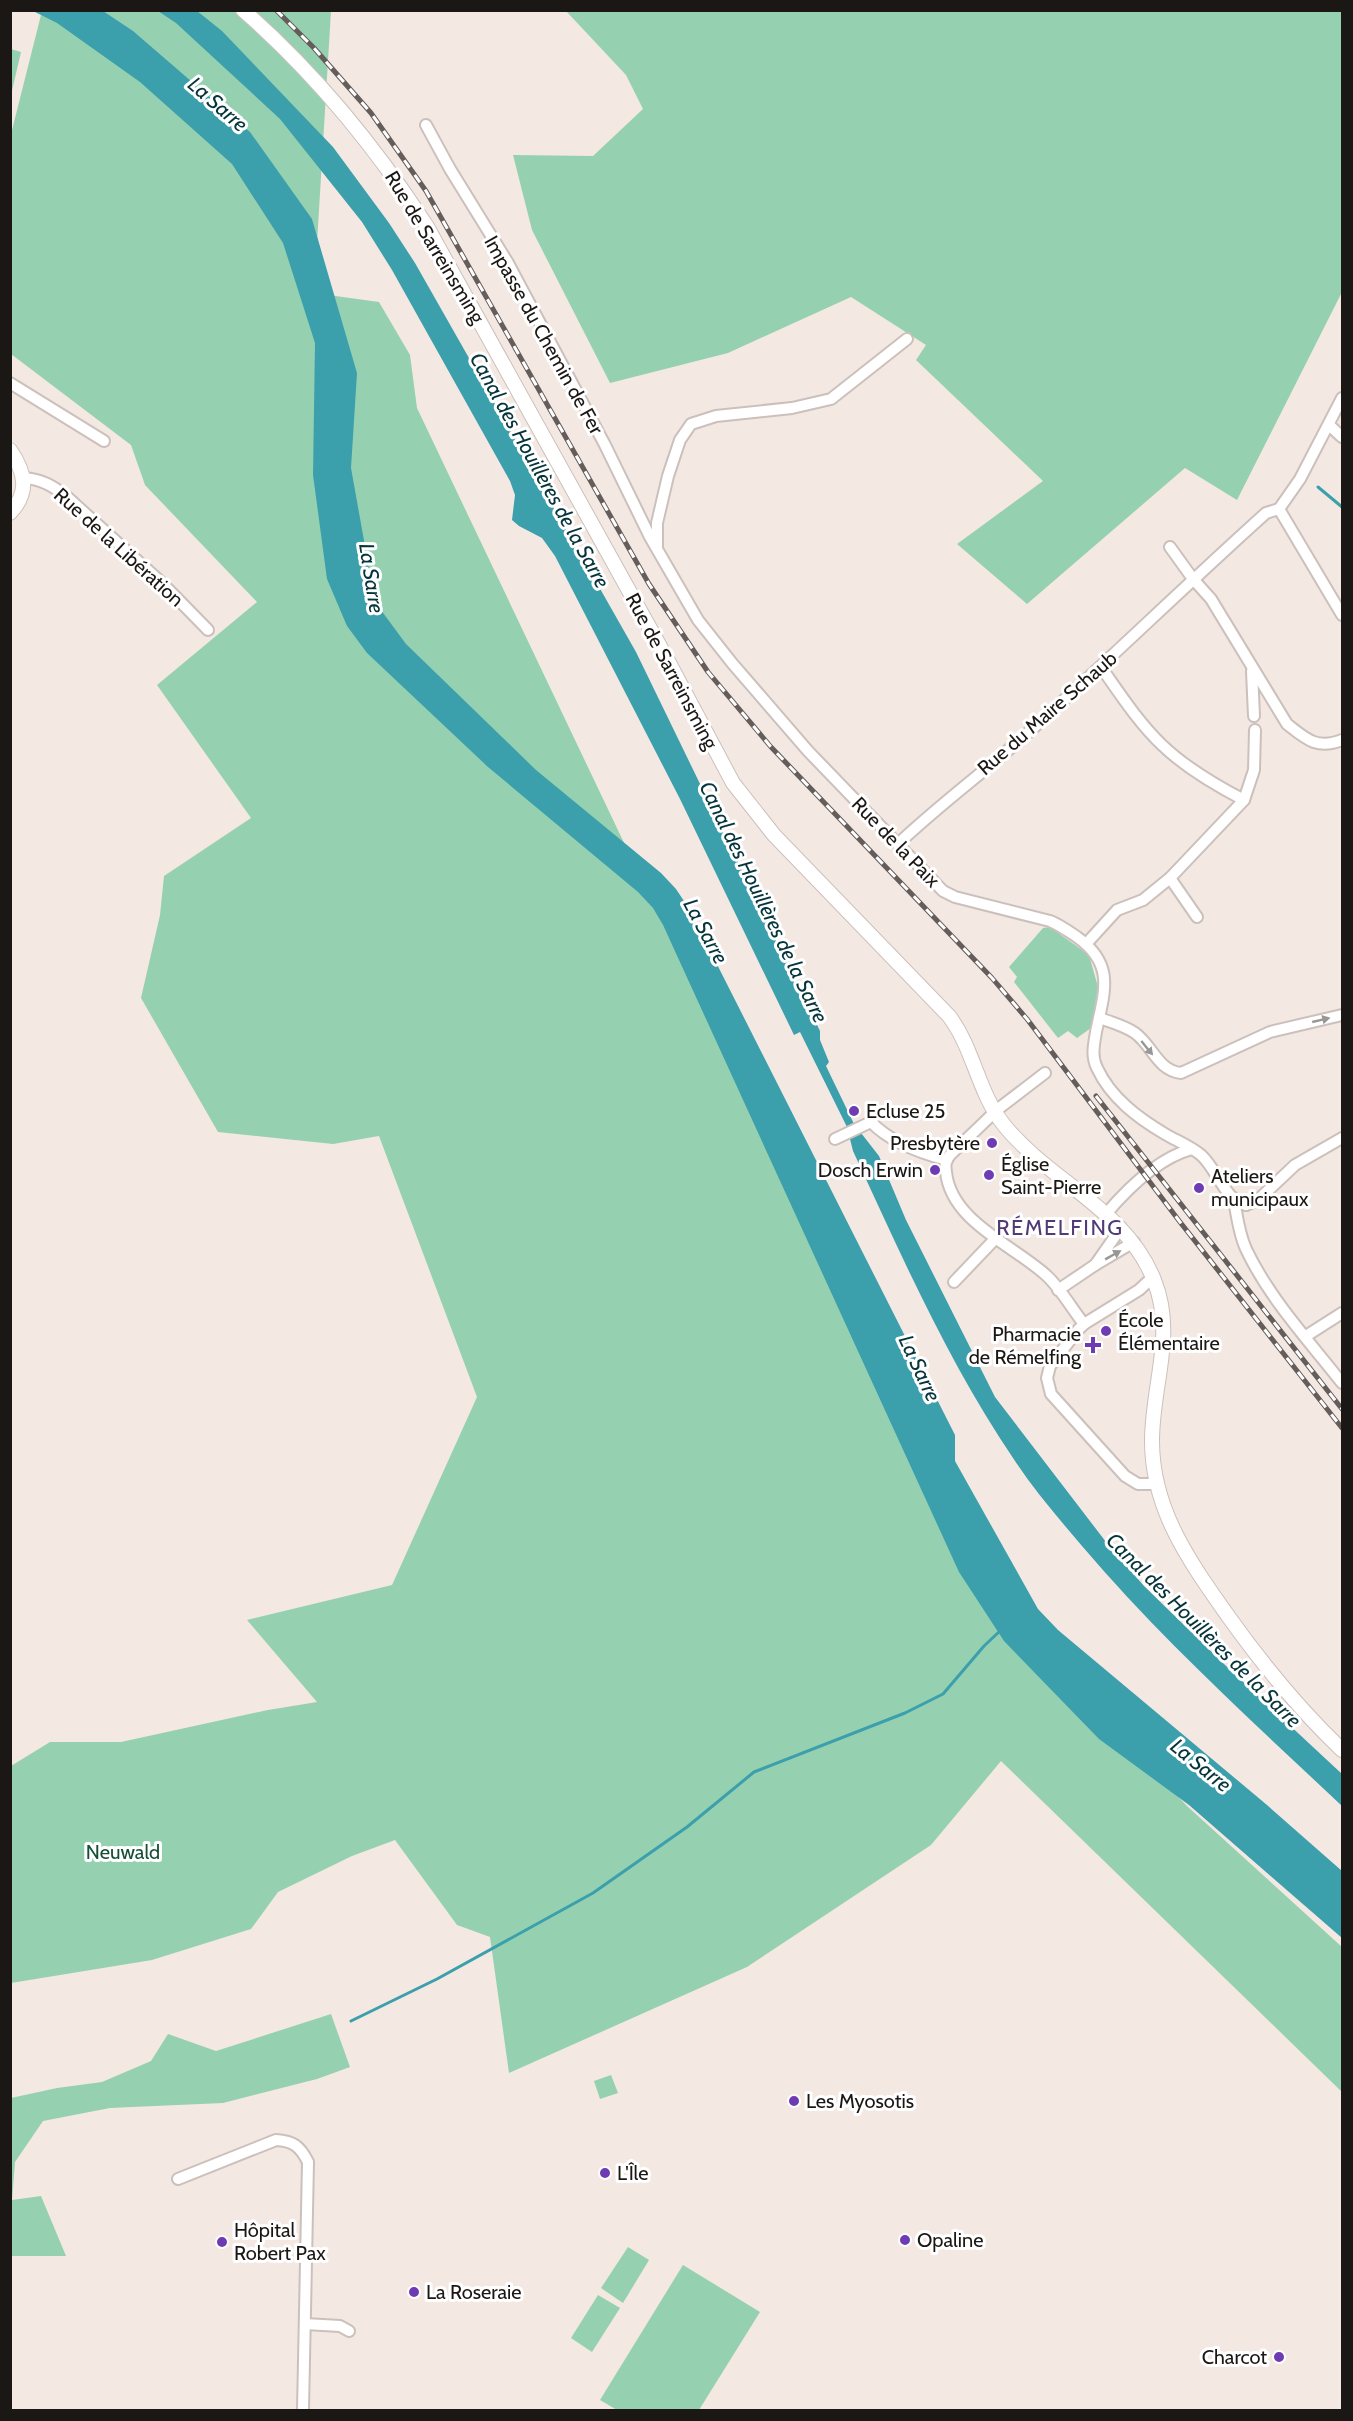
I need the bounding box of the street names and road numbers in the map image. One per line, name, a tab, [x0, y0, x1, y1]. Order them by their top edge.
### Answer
street label: Rue de Sarreinsming	[380, 167, 490, 328]
street label: Impasse du Chemin de Fer	[479, 231, 609, 439]
street label: Rue de la Libération	[49, 483, 189, 611]
street label: Rue de Sarreinsming	[621, 589, 724, 754]
street label: Rue du Maire Schaub	[972, 646, 1122, 780]
street label: Rue de la Paix	[847, 792, 945, 892]

